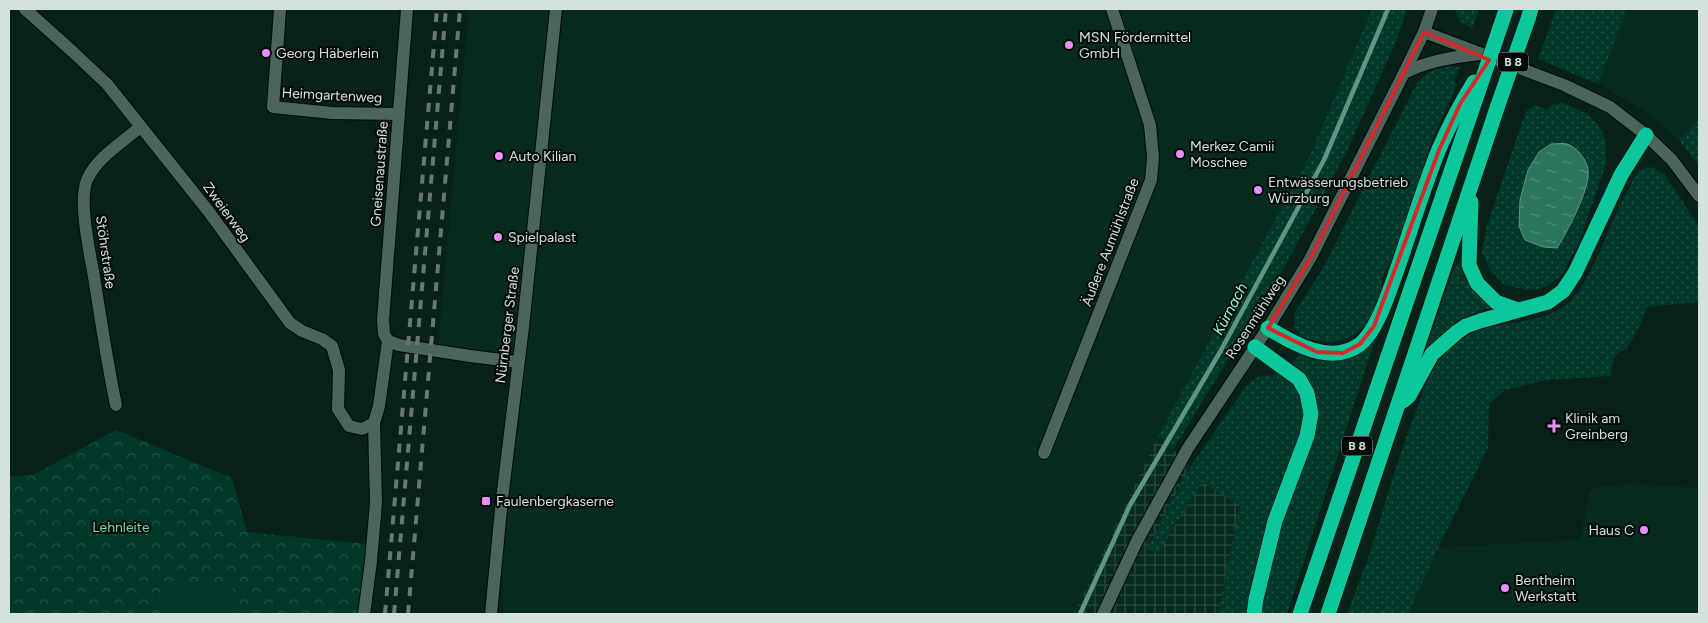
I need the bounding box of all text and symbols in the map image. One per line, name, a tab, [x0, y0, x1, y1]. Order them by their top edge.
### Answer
place label: MSN Fördermittel GmbH	[1079, 29, 1191, 62]
marker: MSN Fördermittel GmbH	[1063, 39, 1075, 51]
place label: Georg Häberlein	[276, 45, 379, 62]
marker: Georg Häberlein	[260, 47, 272, 59]
road number: B 8	[1498, 52, 1528, 72]
street label: Heimgartenweg	[281, 84, 383, 107]
street label: Gneisenaustraße	[367, 120, 392, 227]
place label: Merkez Camii Moschee	[1190, 138, 1274, 171]
place label: Auto Kilian	[509, 148, 576, 165]
marker: Merkez Camii Moschee	[1174, 148, 1186, 160]
marker: Auto Kilian	[493, 150, 505, 162]
place label: Entwässerungsbetrieb Würzburg	[1268, 174, 1408, 207]
street label: Äußere Aumühlstraße	[1078, 175, 1143, 309]
street label: Zweierweg	[199, 179, 254, 245]
marker: Entwässerungsbetrieb Würzburg	[1252, 184, 1264, 196]
street label: Stöhrstraße	[92, 214, 119, 290]
place label: Spielpalast	[508, 229, 576, 246]
marker: Spielpalast	[492, 231, 504, 243]
street label: Nürnberger Straße	[492, 266, 523, 384]
street label: Rosenmühlweg	[1222, 272, 1289, 362]
water label: Kürnach	[1209, 280, 1251, 338]
place label: Klinik am Greinberg	[1565, 410, 1628, 443]
marker: Klinik am Greinberg	[1547, 419, 1561, 433]
road number: B 8	[1342, 436, 1372, 456]
place label: Faulenbergkaserne	[496, 493, 614, 510]
marker: Faulenbergkaserne	[480, 495, 492, 507]
park label: Lehnleite	[92, 519, 150, 536]
place label: Haus C	[1588, 522, 1634, 539]
marker: Haus C	[1638, 524, 1650, 536]
place label: Bentheim Werkstatt	[1515, 572, 1577, 605]
marker: Bentheim Werkstatt	[1499, 582, 1511, 594]

